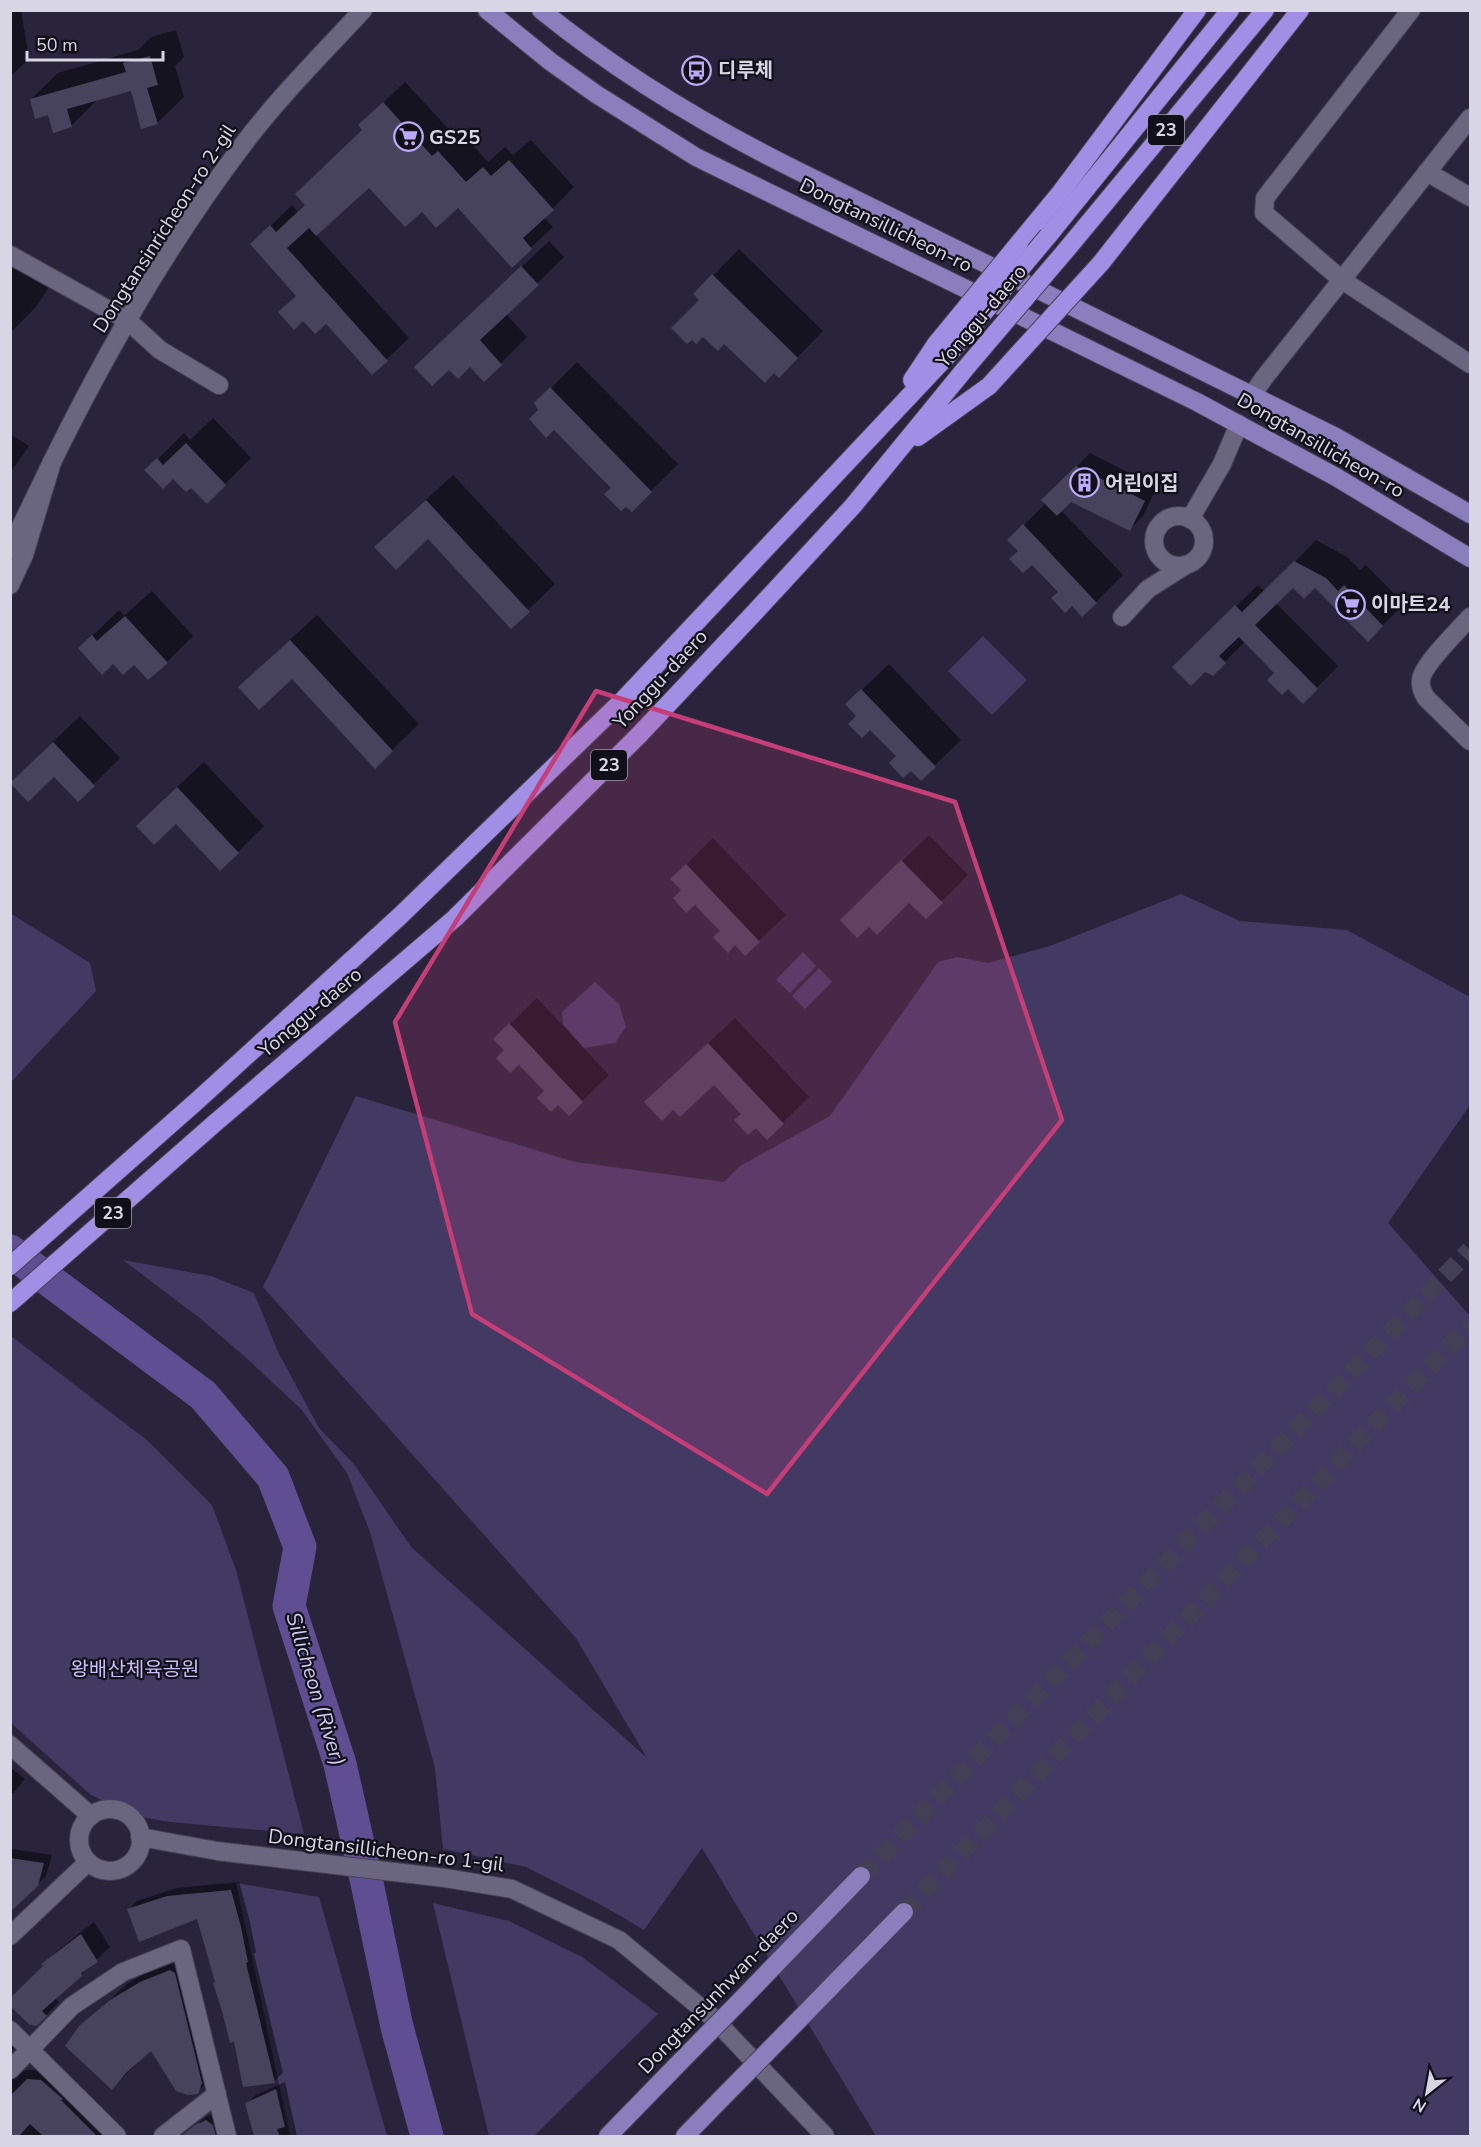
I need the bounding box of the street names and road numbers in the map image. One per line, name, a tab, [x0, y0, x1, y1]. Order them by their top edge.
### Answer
road number: 23	[1148, 115, 1184, 145]
street label: Dongtansinricheon-ro 2-gil	[87, 119, 242, 338]
street label: Dongtansillicheon-ro	[795, 172, 977, 279]
street label: Yonggu-daero	[929, 259, 1033, 375]
street label: Dongtansillicheon-ro	[1232, 386, 1409, 504]
street label: Yonggu-daero	[606, 624, 714, 736]
road number: 23	[591, 750, 627, 780]
street label: Yonggu-daero	[252, 961, 368, 1064]
road number: 23	[95, 1198, 131, 1228]
street label: Dongtansillicheon-ro 1-gil	[267, 1823, 505, 1878]
street label: Dongtansunhwan-daero	[632, 1903, 804, 2080]

